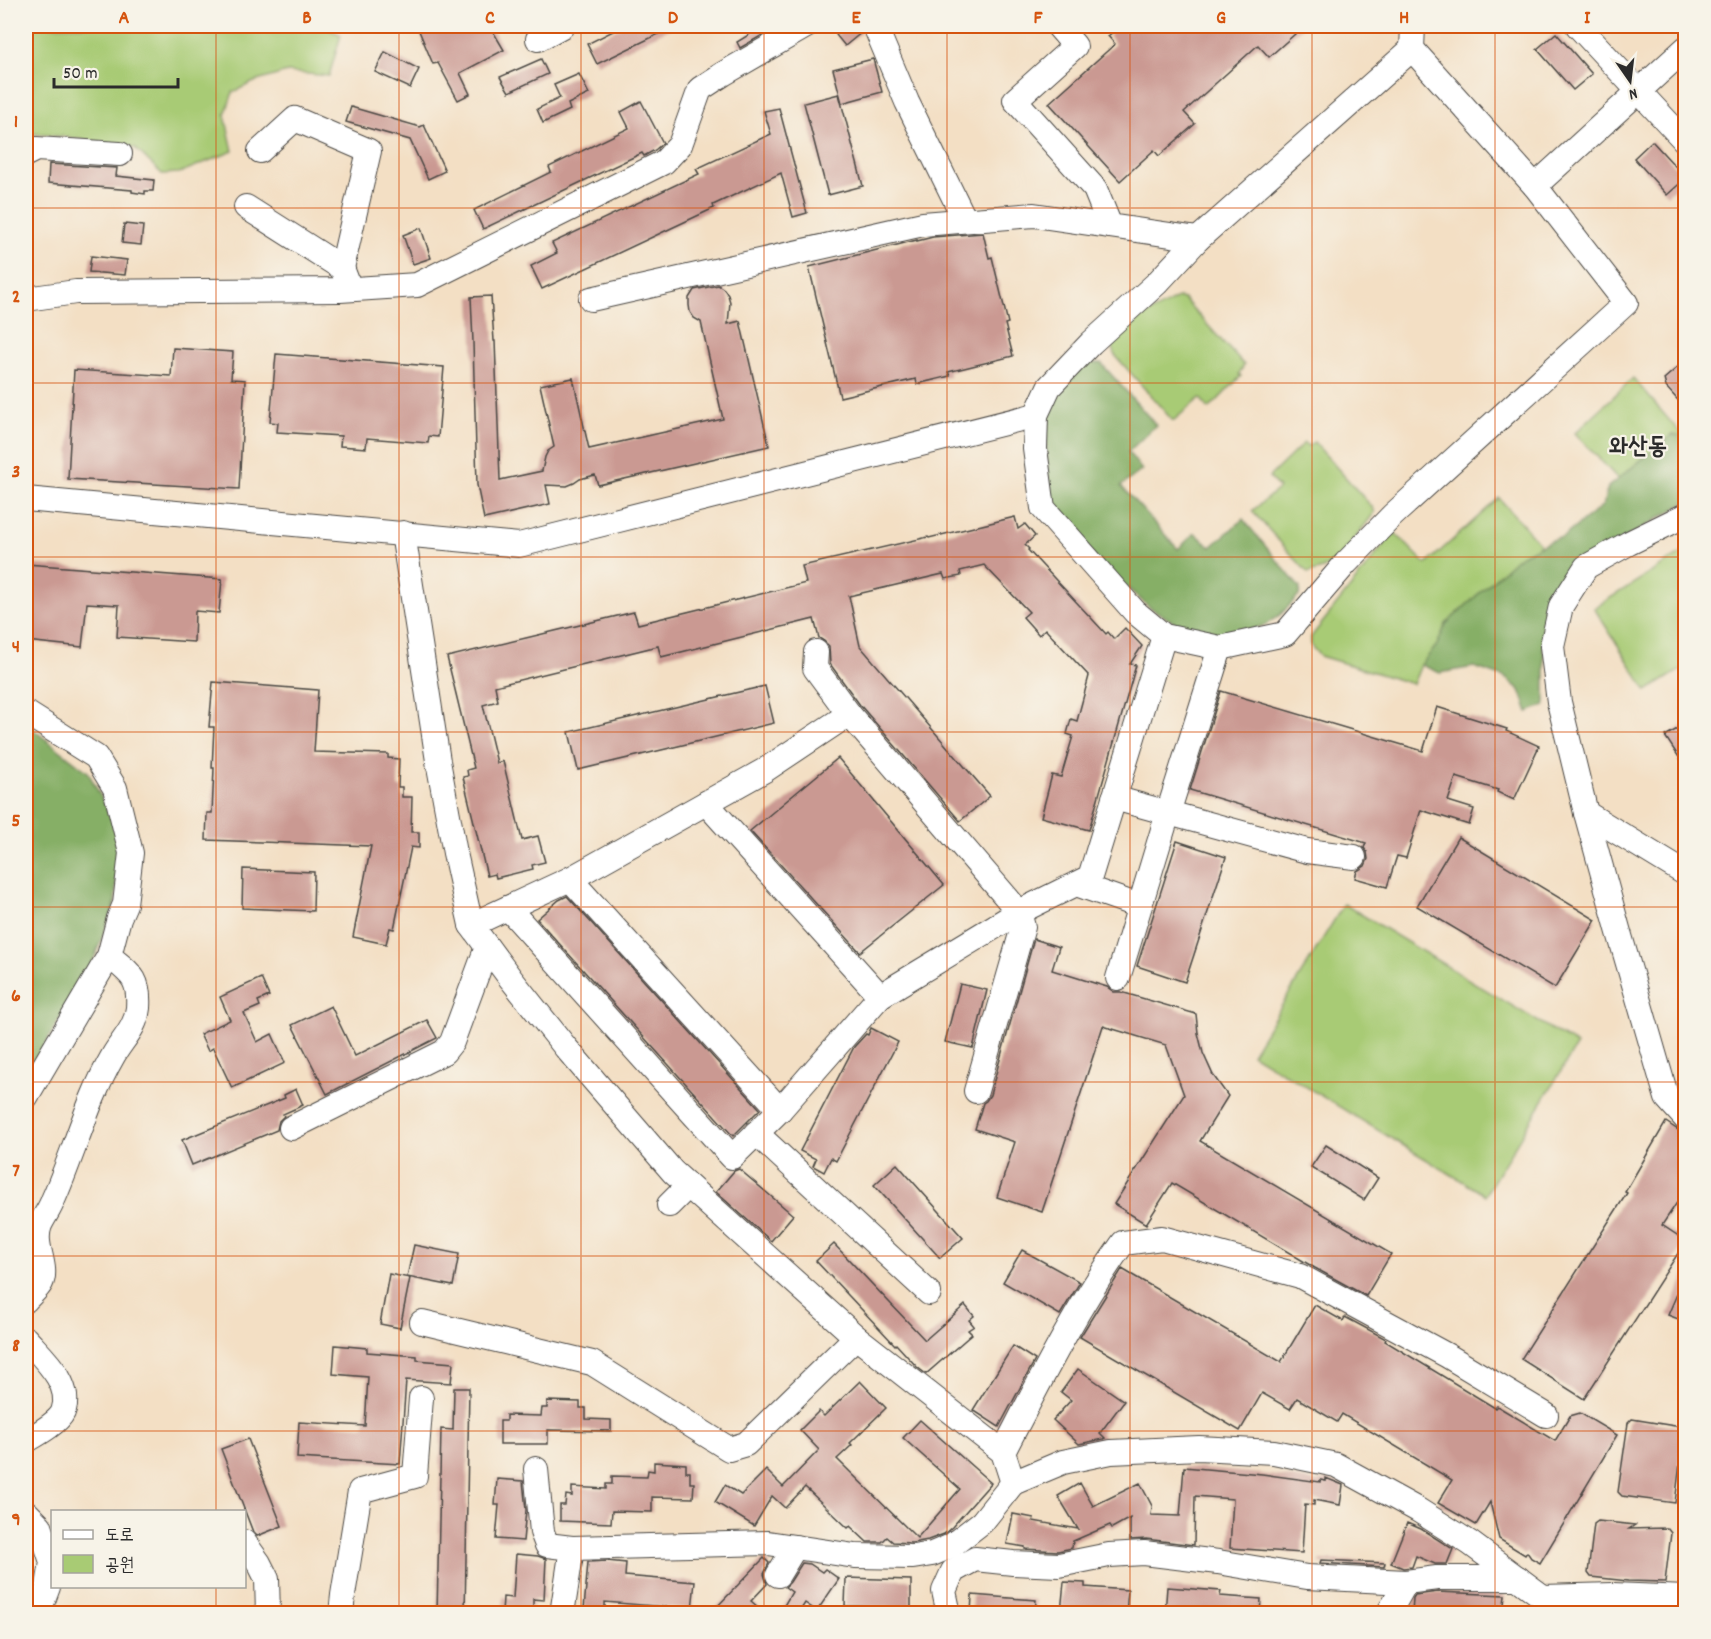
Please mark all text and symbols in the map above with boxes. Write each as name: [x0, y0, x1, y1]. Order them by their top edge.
text: A: [119, 5, 130, 33]
text: B: [302, 5, 312, 33]
text: C: [485, 5, 495, 33]
text: D: [668, 5, 679, 33]
text: E: [851, 5, 861, 33]
text: F: [1034, 5, 1044, 33]
text: G: [1216, 5, 1226, 33]
text: H: [1399, 5, 1409, 33]
text: I: [1584, 5, 1591, 33]
scale bar: [54, 51, 178, 89]
north arrow: [1600, 51, 1660, 111]
text: 50 m: [63, 62, 98, 87]
text: N: [1626, 81, 1640, 105]
text: 1: [14, 109, 18, 137]
text: 2: [12, 284, 20, 312]
district label: 와산동: [1609, 431, 1667, 465]
text: 3: [12, 459, 20, 487]
text: 4: [12, 634, 20, 662]
text: 5: [11, 808, 21, 836]
text: 6: [11, 983, 21, 1011]
text: 7: [12, 1158, 20, 1186]
text: 8: [12, 1333, 20, 1361]
text: 9: [11, 1507, 21, 1535]
legend: [51, 1510, 246, 1588]
text: 도로: [105, 1524, 134, 1549]
text: 공원: [105, 1554, 134, 1579]

